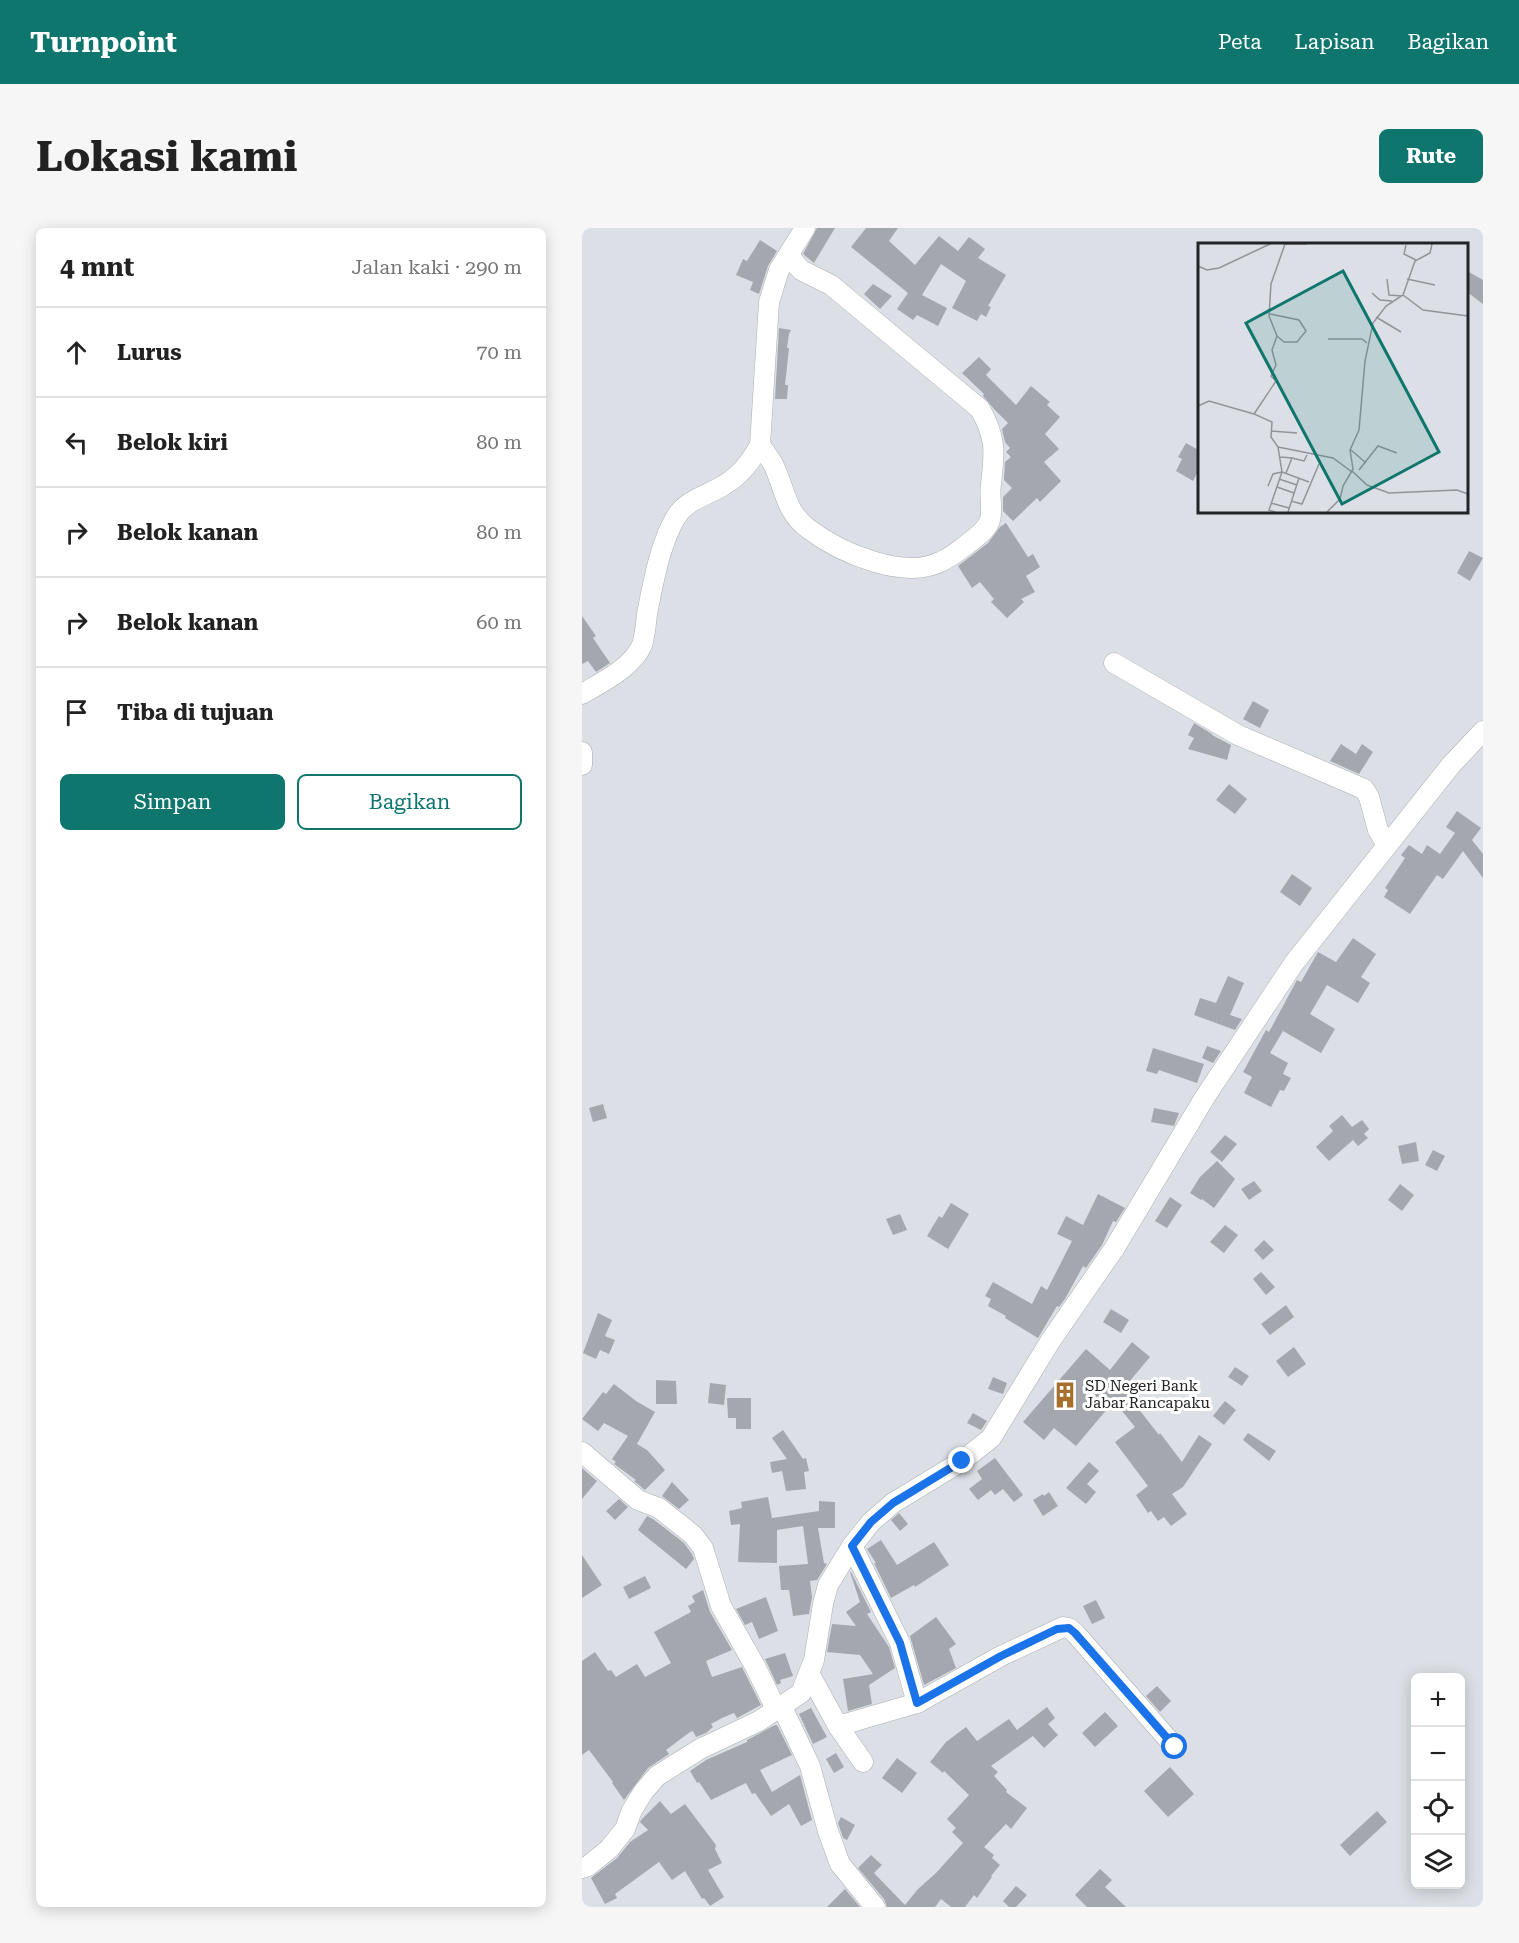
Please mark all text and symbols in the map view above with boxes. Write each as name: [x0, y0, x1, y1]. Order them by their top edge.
text: Turnpoint: [30, 26, 177, 59]
text: Peta: [1218, 30, 1262, 54]
text: Lapisan: [1295, 30, 1375, 54]
text: Bagikan: [1408, 30, 1489, 54]
button: Rute: [1379, 129, 1483, 183]
text: Lokasi kami: [36, 132, 297, 181]
inset map: [1198, 243, 1468, 513]
text: 4 mnt: [60, 252, 134, 282]
text: Jalan kaki · 290 m: [351, 255, 522, 279]
icon: ahead: [60, 336, 93, 369]
text: Lurus: [117, 340, 182, 365]
text: 70 m: [476, 340, 522, 364]
icon: left: [60, 426, 93, 459]
text: Belok kiri: [117, 430, 228, 455]
text: 80 m: [476, 430, 522, 454]
icon: right: [60, 516, 93, 549]
text: Belok kanan: [117, 520, 258, 545]
text: 80 m: [476, 520, 522, 544]
icon: right: [60, 606, 93, 639]
text: Belok kanan: [117, 610, 258, 635]
text: 60 m: [476, 610, 522, 634]
icon: arrive: [60, 696, 93, 729]
text: Tiba di tujuan: [117, 700, 273, 725]
button: Simpan: [60, 774, 285, 830]
button: Bagikan: [297, 774, 522, 830]
place label: SD Negeri Bank Jabar Rancapaku: [1085, 1377, 1211, 1412]
building icon: SD Negeri Bank Jabar Rancapaku: [1050, 1380, 1080, 1410]
route end: [948, 1447, 974, 1473]
map controls: [1411, 1673, 1465, 1889]
button: +: [1411, 1673, 1465, 1727]
button: −: [1411, 1727, 1465, 1781]
route start: [1161, 1733, 1187, 1759]
button: locate: [1411, 1781, 1465, 1835]
button: layers: [1411, 1835, 1465, 1889]

